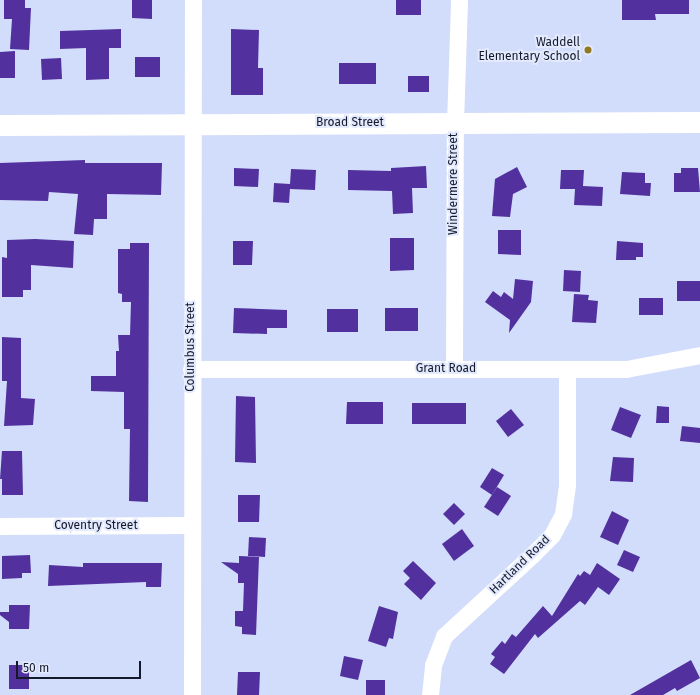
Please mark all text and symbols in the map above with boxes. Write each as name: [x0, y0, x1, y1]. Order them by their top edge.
place label: Waddell Elementary School: [478, 36, 580, 64]
marker: Waddell Elementary School: [583, 45, 593, 55]
street label: Broad Street: [316, 116, 384, 130]
street label: Windermere Street: [447, 133, 461, 235]
street label: Columbus Street: [184, 302, 198, 392]
street label: Grant Road: [416, 362, 476, 376]
street label: Coventry Street: [54, 519, 138, 533]
street label: Hartland Road: [487, 533, 553, 597]
scale bar: [18, 653, 143, 679]
text: 50 m: [23, 661, 49, 675]

